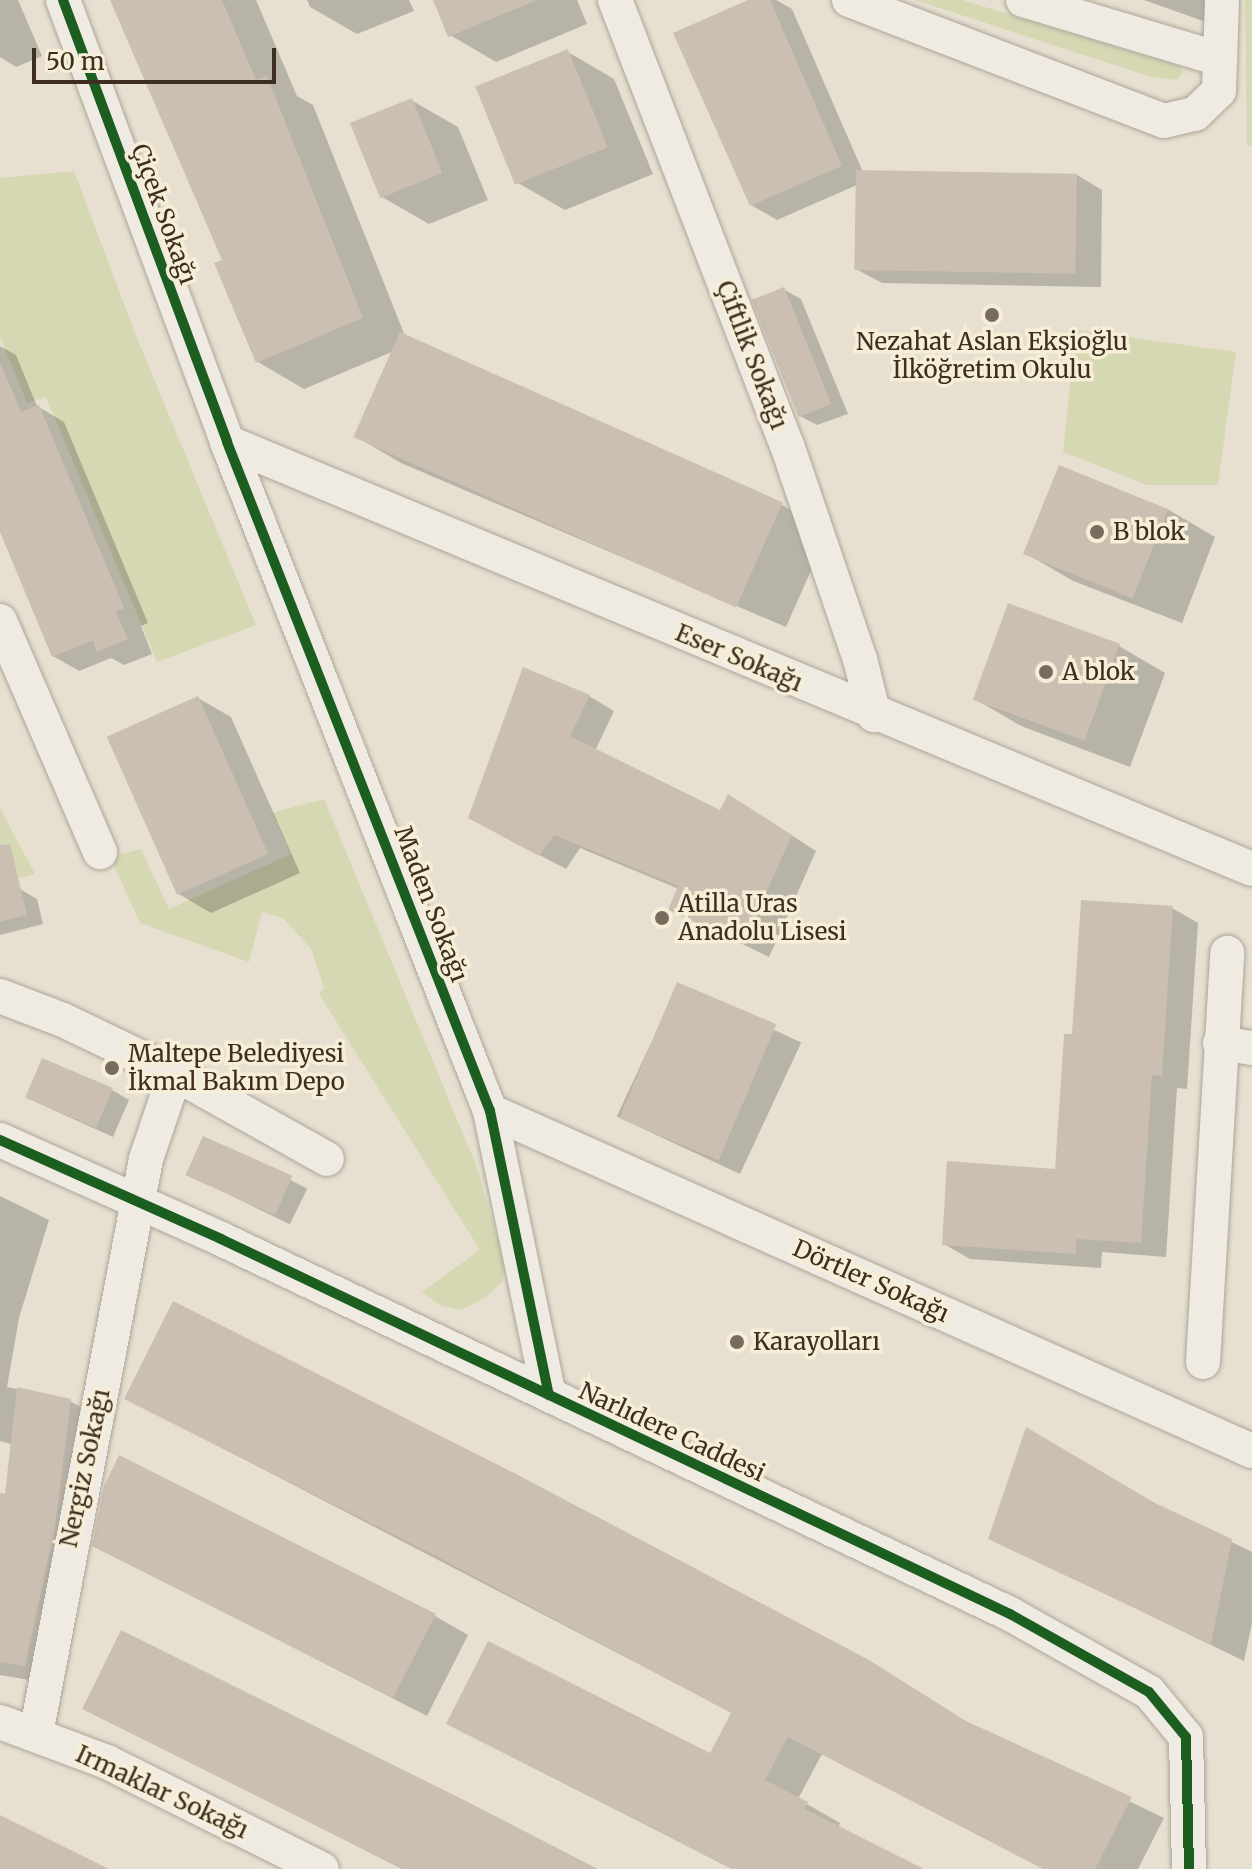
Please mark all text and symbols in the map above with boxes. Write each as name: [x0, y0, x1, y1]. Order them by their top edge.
scale bar: [36, 32, 280, 82]
text: 50 m: [46, 46, 105, 77]
street label: Çiçek Sokağı: [125, 140, 203, 288]
street label: Çiftlik Sokağı: [710, 277, 794, 433]
marker: Nezahat Aslan Ekşioğlu İlköğretim Okulu: [983, 306, 1001, 324]
place label: Nezahat Aslan Ekşioğlu İlköğretim Okulu: [856, 328, 1128, 384]
place label: B blok: [1113, 518, 1185, 546]
marker: B blok: [1088, 523, 1106, 541]
street label: Eser Sokağı: [671, 618, 807, 698]
place label: A blok: [1062, 658, 1135, 686]
marker: A blok: [1037, 663, 1055, 681]
street label: Maden Sokağı: [388, 822, 474, 986]
place label: Atilla Uras Anadolu Lisesi: [678, 890, 847, 946]
marker: Atilla Uras Anadolu Lisesi: [653, 909, 671, 927]
place label: Maltepe Belediyesi İkmal Bakım Depo: [128, 1040, 345, 1096]
marker: Maltepe Belediyesi İkmal Bakım Depo: [103, 1059, 121, 1077]
street label: Dörtler Sokağı: [788, 1234, 954, 1328]
place label: Karayolları: [753, 1328, 880, 1356]
marker: Karayolları: [728, 1333, 746, 1351]
street label: Narlıdere Caddesi: [574, 1376, 770, 1488]
street label: Nergiz Sokağı: [54, 1386, 116, 1550]
street label: Irmaklar Sokağı: [71, 1739, 253, 1845]

